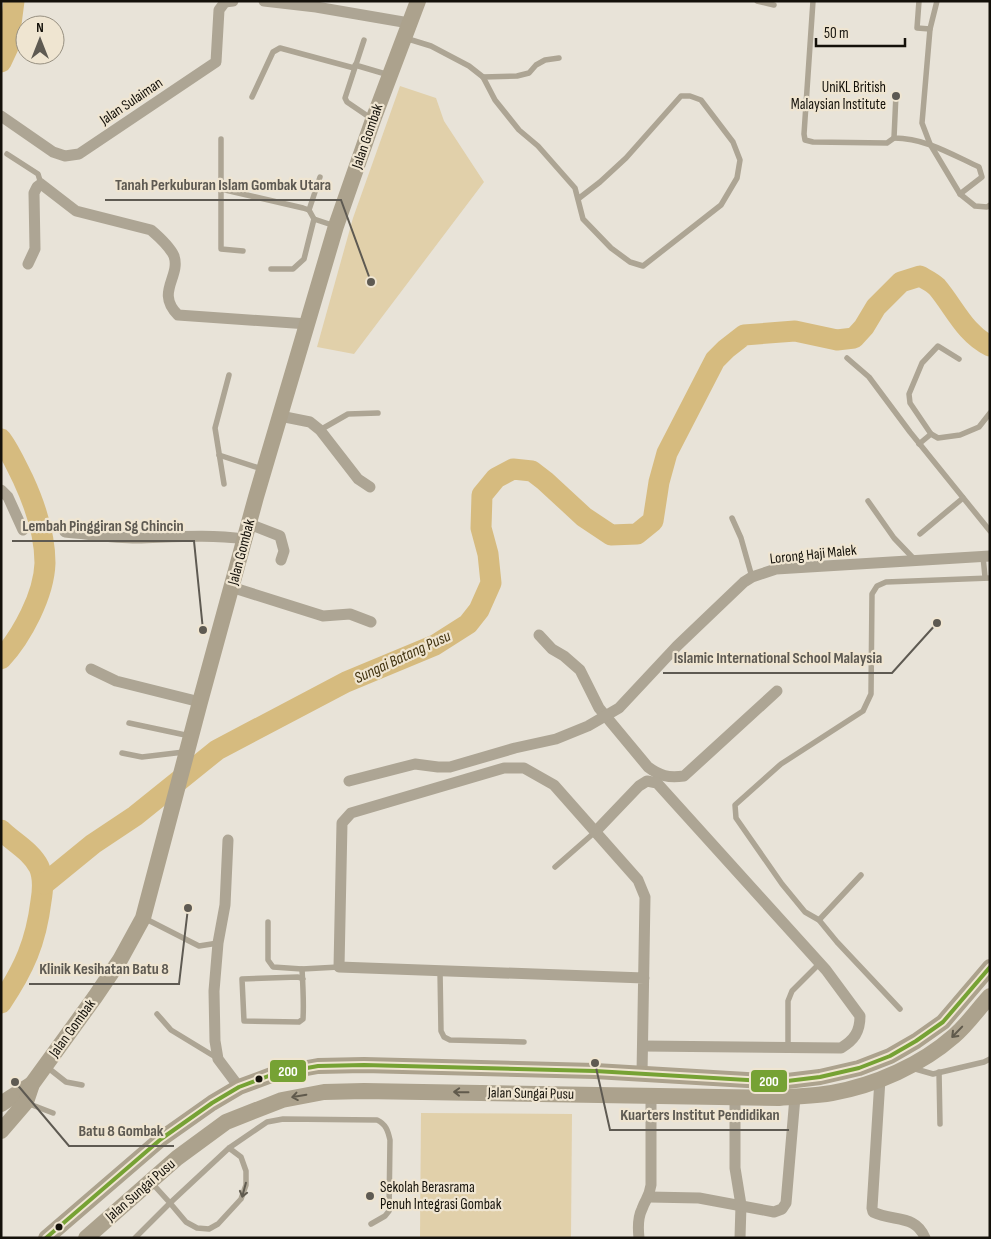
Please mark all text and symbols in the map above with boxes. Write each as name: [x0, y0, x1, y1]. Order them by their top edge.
north arrow: [15, 15, 65, 65]
scale bar: [816, 15, 905, 47]
text: N: [36, 19, 44, 36]
text: 50 m: [824, 24, 849, 43]
street label: Jalan Sulaiman: [95, 73, 166, 130]
place label: UniKL British Malaysian Institute: [791, 78, 886, 114]
marker: UniKL British Malaysian Institute: [890, 90, 902, 102]
street label: Jalan Gombak: [347, 101, 387, 172]
callout: Tanah Perkuburan Islam Gombak Utara: [105, 169, 341, 200]
text: Tanah Perkuburan Islam Gombak Utara: [115, 176, 331, 195]
callout: Lembah Pinggiran Sg Chincin: [12, 510, 194, 541]
text: Lembah Pinggiran Sg Chincin: [22, 517, 184, 536]
street label: Jalan Gombak: [223, 517, 259, 588]
street label: Lorong Haji Malek: [769, 540, 858, 569]
water label: Sungai Batang Pusu: [351, 627, 454, 688]
callout: Islamic International School Malaysia: [663, 642, 892, 673]
text: Islamic International School Malaysia: [674, 649, 882, 668]
callout: Klinik Kesihatan Batu 8: [29, 953, 179, 984]
text: Klinik Kesihatan Batu 8: [39, 960, 169, 979]
street label: Jalan Gombak: [44, 995, 100, 1062]
one-way arrow: [951, 1026, 963, 1038]
line badge: 200: [269, 1059, 307, 1083]
text: 200: [278, 1063, 298, 1080]
line badge: 200: [750, 1069, 788, 1093]
text: 200: [759, 1073, 779, 1090]
unlabelled marker: [254, 1074, 264, 1084]
street label: Jalan Sungai Pusu: [487, 1083, 574, 1104]
one-way arrow: [453, 1087, 470, 1097]
one-way arrow: [291, 1092, 307, 1102]
callout: Kuarters Institut Pendidikan: [610, 1099, 789, 1130]
text: Kuarters Institut Pendidikan: [620, 1106, 780, 1125]
callout: Batu 8 Gombak: [69, 1115, 174, 1146]
text: Batu 8 Gombak: [78, 1122, 164, 1141]
street label: Jalan Sungai Pusu: [101, 1155, 179, 1227]
place label: Sekolah Berasrama Penuh Integrasi Gombak: [380, 1178, 502, 1214]
one-way arrow: [238, 1181, 248, 1197]
marker: Sekolah Berasrama Penuh Integrasi Gombak: [364, 1190, 376, 1202]
unlabelled marker: [54, 1222, 64, 1232]

